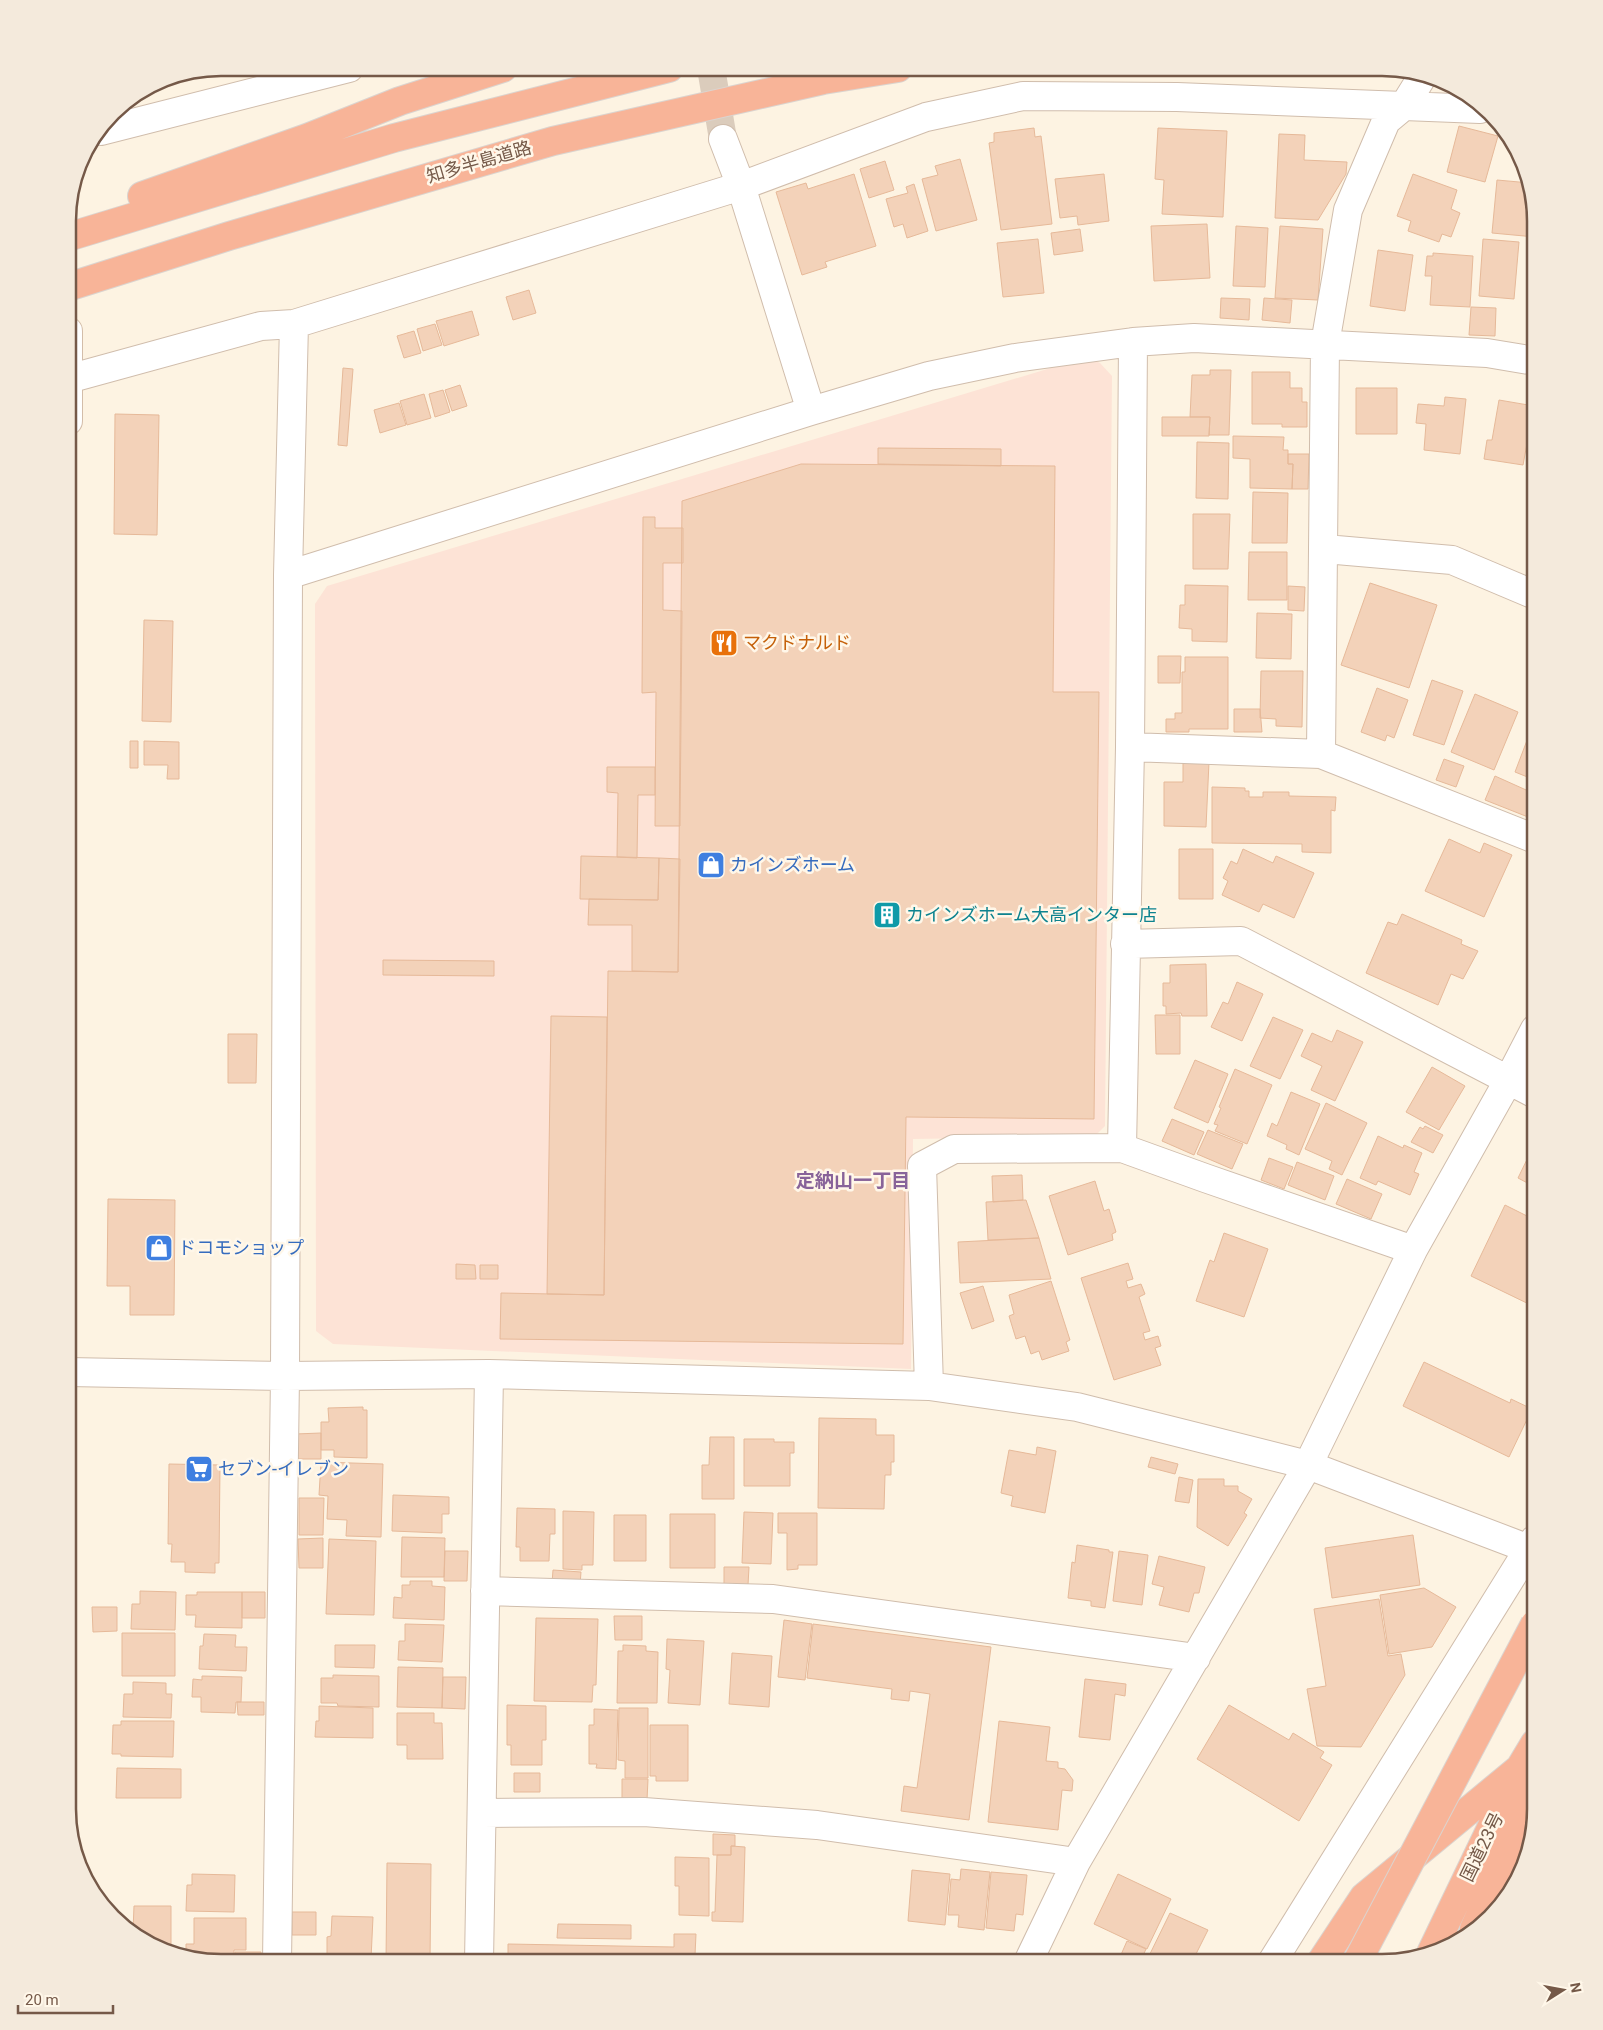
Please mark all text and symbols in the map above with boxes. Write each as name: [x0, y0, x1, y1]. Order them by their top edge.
street label: 知多半島道路: [424, 137, 534, 186]
restaurant icon: マクドナルド: [709, 628, 739, 658]
place label: マクドナルド: [743, 632, 851, 653]
shop icon: カインズホーム: [696, 850, 726, 880]
place label: カインズホーム: [730, 854, 855, 875]
building icon: カインズホーム大高インター店: [872, 900, 902, 930]
place label: カインズホーム大高インター店: [906, 904, 1157, 925]
district label: 定納山一丁目: [796, 1169, 910, 1192]
shop icon: ドコモショップ: [144, 1233, 174, 1263]
place label: ドコモショップ: [178, 1237, 304, 1258]
supermarket icon: セブン-イレブン: [184, 1454, 214, 1484]
place label: セブン-イレブン: [218, 1458, 349, 1479]
street label: 国道23号: [1456, 1809, 1507, 1885]
north arrow: [1538, 1965, 1588, 2015]
text: N: [1567, 1981, 1585, 1994]
scale bar: [18, 1982, 112, 2014]
text: 20 m: [25, 1991, 59, 2009]

